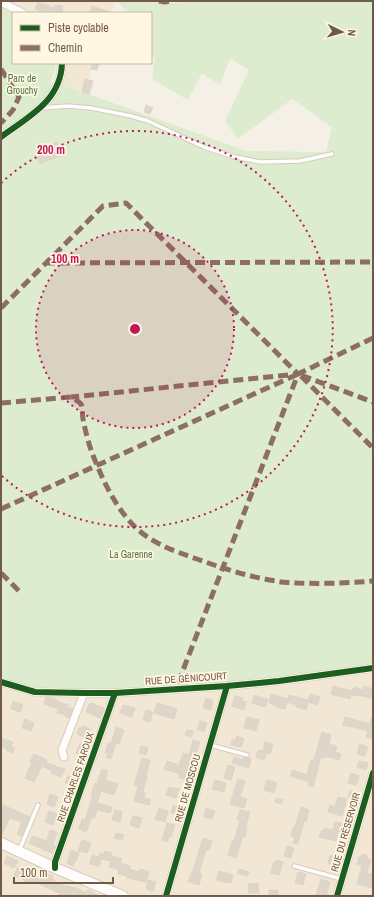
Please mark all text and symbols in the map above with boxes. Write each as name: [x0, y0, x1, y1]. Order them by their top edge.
legend: [12, 12, 152, 64]
north arrow: [322, 12, 362, 52]
text: Piste cyclable: [48, 20, 109, 36]
text: N: [345, 29, 359, 37]
text: Chemin: [48, 40, 82, 56]
park label: Parc de Grouchy: [7, 72, 38, 97]
text: 200 m: [37, 142, 65, 158]
text: 100 m: [51, 251, 79, 267]
centre of rings: [128, 322, 142, 336]
park label: La Garenne: [109, 548, 153, 561]
street label: RUE DE GÉNICOURT: [145, 669, 228, 688]
street label: RUE CHARLES FAROUX: [54, 730, 97, 824]
street label: RUE DE MOSCOU: [172, 753, 203, 824]
street label: RUE DU RÉSERVOIR: [328, 791, 363, 873]
scale bar: [14, 859, 113, 885]
text: 100 m: [20, 865, 47, 881]

